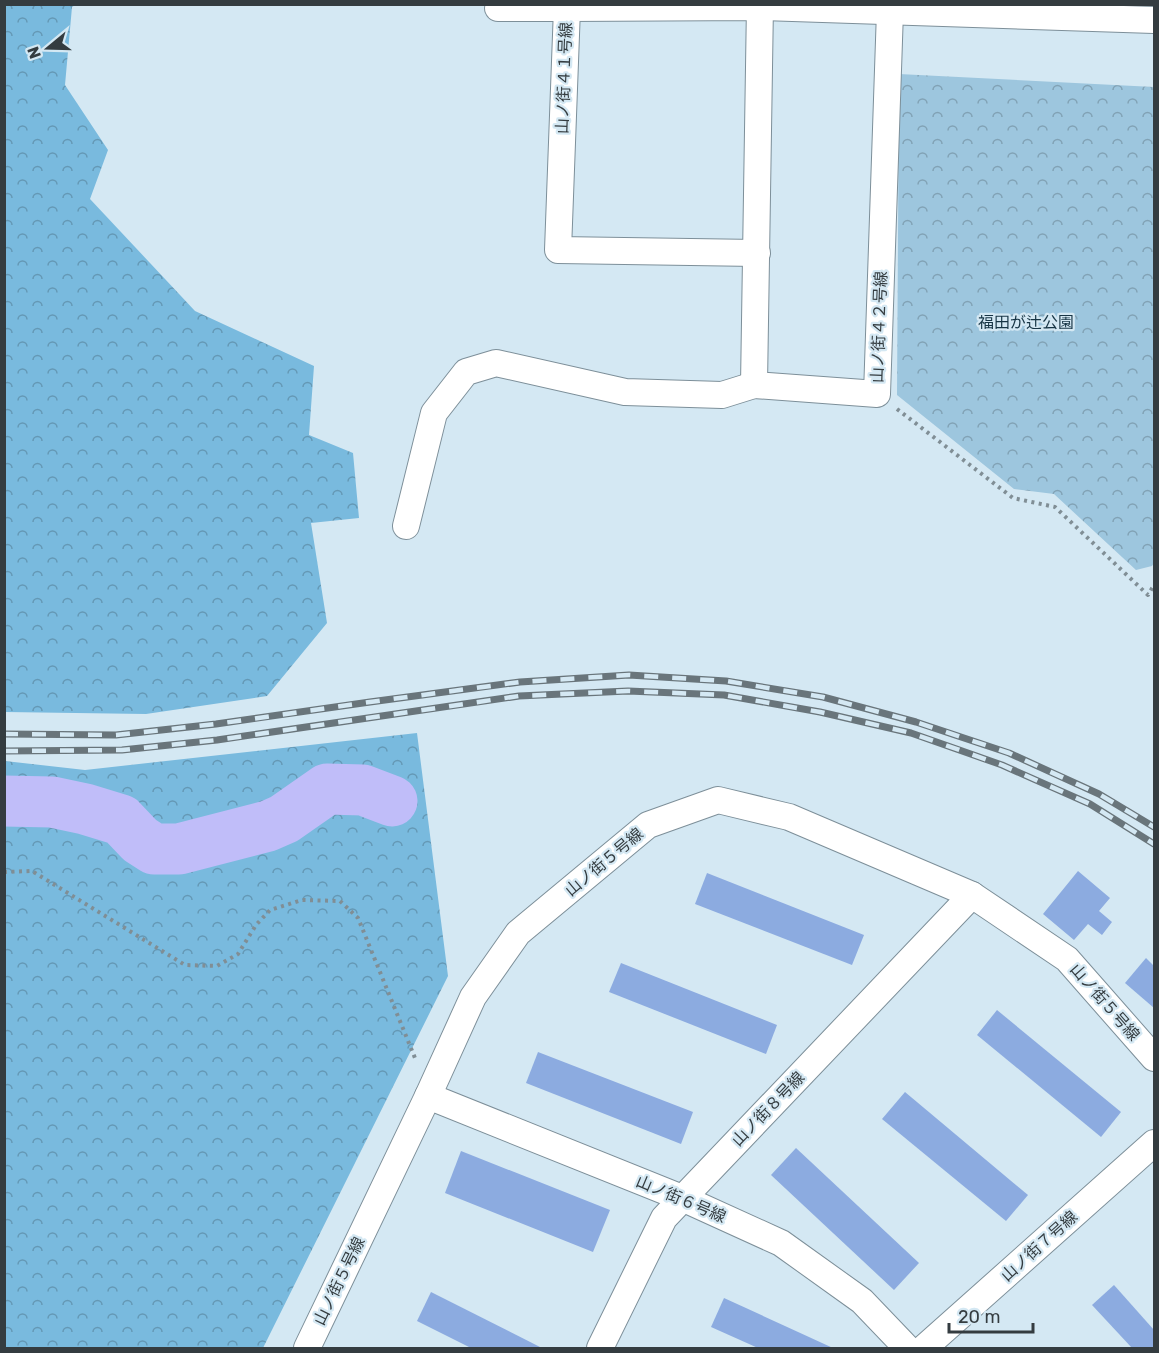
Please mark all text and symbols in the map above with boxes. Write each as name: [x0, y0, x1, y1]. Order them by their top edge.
north arrow: [18, 18, 78, 78]
street label: 山ノ街４１号線: [553, 22, 575, 134]
text: N: [23, 44, 45, 61]
street label: 山ノ街４２号線: [868, 271, 890, 383]
park label: 福田が辻公園: [978, 313, 1074, 332]
street label: 山ノ街５号線: [561, 824, 647, 900]
street label: 山ノ街５号線: [1066, 960, 1144, 1044]
street label: 山ノ街８号線: [728, 1068, 808, 1150]
street label: 山ノ街６号線: [633, 1171, 729, 1227]
street label: 山ノ街７号線: [997, 1207, 1081, 1285]
street label: 山ノ街５号線: [309, 1234, 369, 1328]
scale bar: [949, 1296, 1033, 1334]
text: 20 m: [958, 1306, 1000, 1328]

